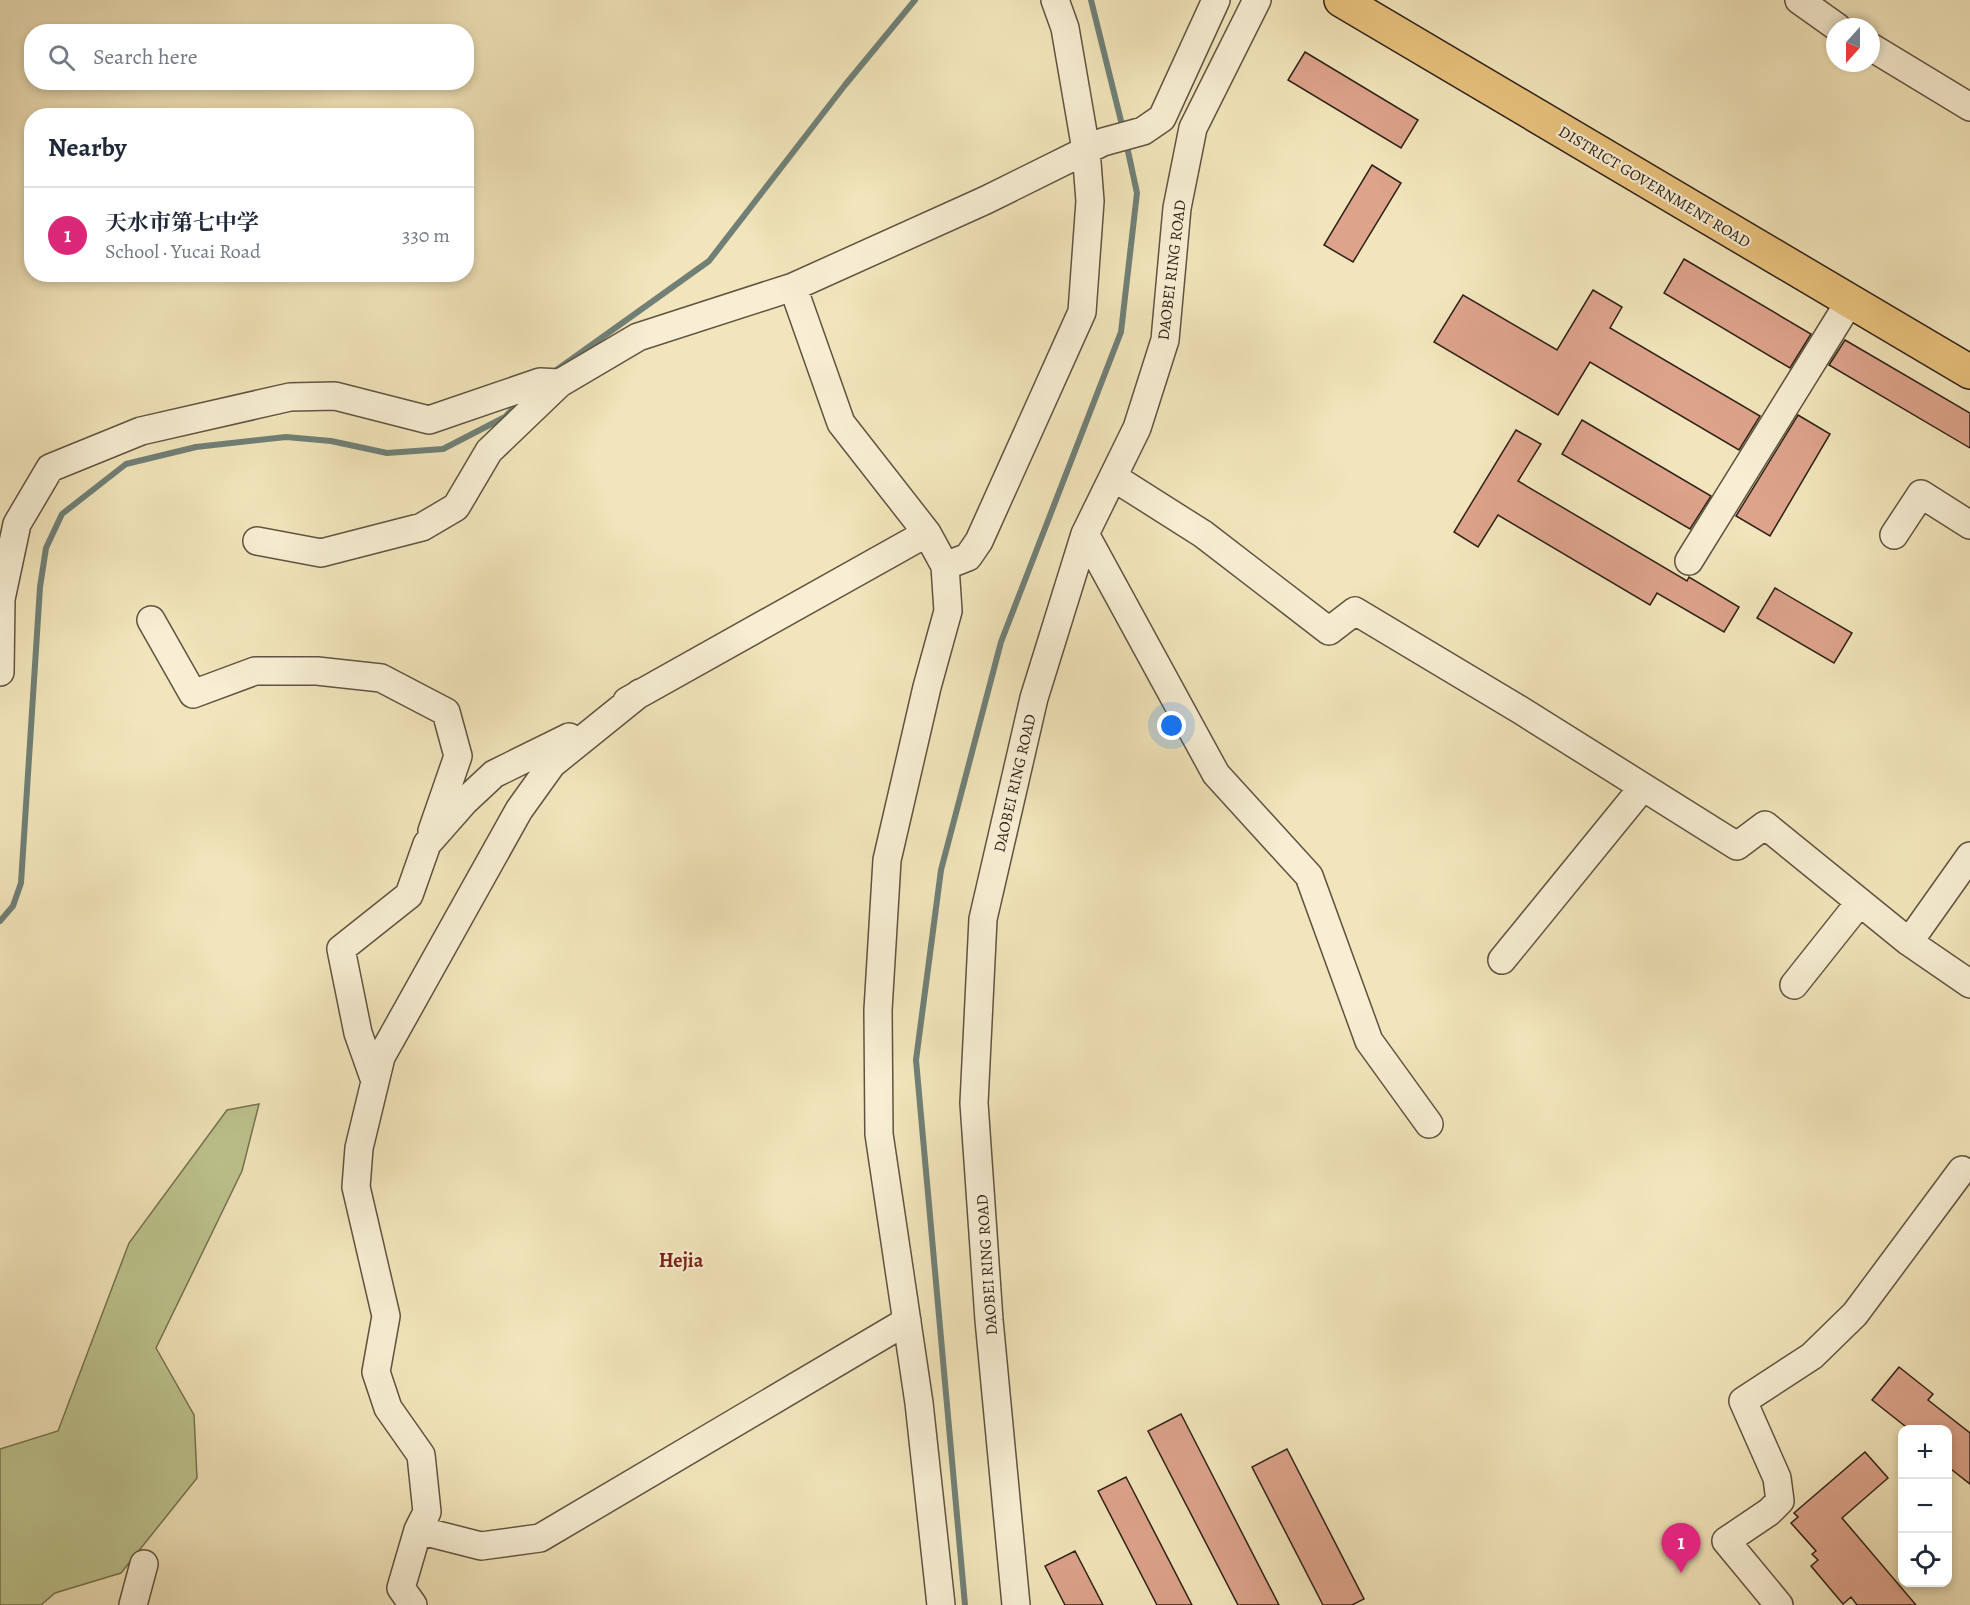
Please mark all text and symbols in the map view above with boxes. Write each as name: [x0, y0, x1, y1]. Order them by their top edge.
north arrow: [1826, 18, 1880, 72]
search box: [24, 24, 474, 90]
icon: search: [45, 41, 78, 74]
text: Search here: [93, 42, 198, 72]
street label: DISTRICT GOVERNMENT ROAD: [1554, 121, 1755, 253]
text: Nearby: [48, 130, 127, 165]
street label: DAOBEI RING ROAD: [1152, 199, 1192, 342]
text: 天水市第七中学: [105, 208, 259, 238]
text: 1: [64, 222, 71, 249]
text: 330 m: [402, 222, 450, 249]
text: School · Yucai Road: [105, 238, 261, 265]
your location: [1157, 711, 1186, 740]
street label: DAOBEI RING ROAD: [988, 712, 1042, 855]
street label: DAOBEI RING ROAD: [971, 1194, 1003, 1336]
district label: Hejia: [659, 1247, 704, 1274]
map controls: [1898, 1425, 1952, 1587]
button: +: [1898, 1425, 1952, 1479]
button: −: [1898, 1479, 1952, 1533]
pin: 1: [1662, 1524, 1700, 1573]
button: locate: [1898, 1533, 1952, 1587]

